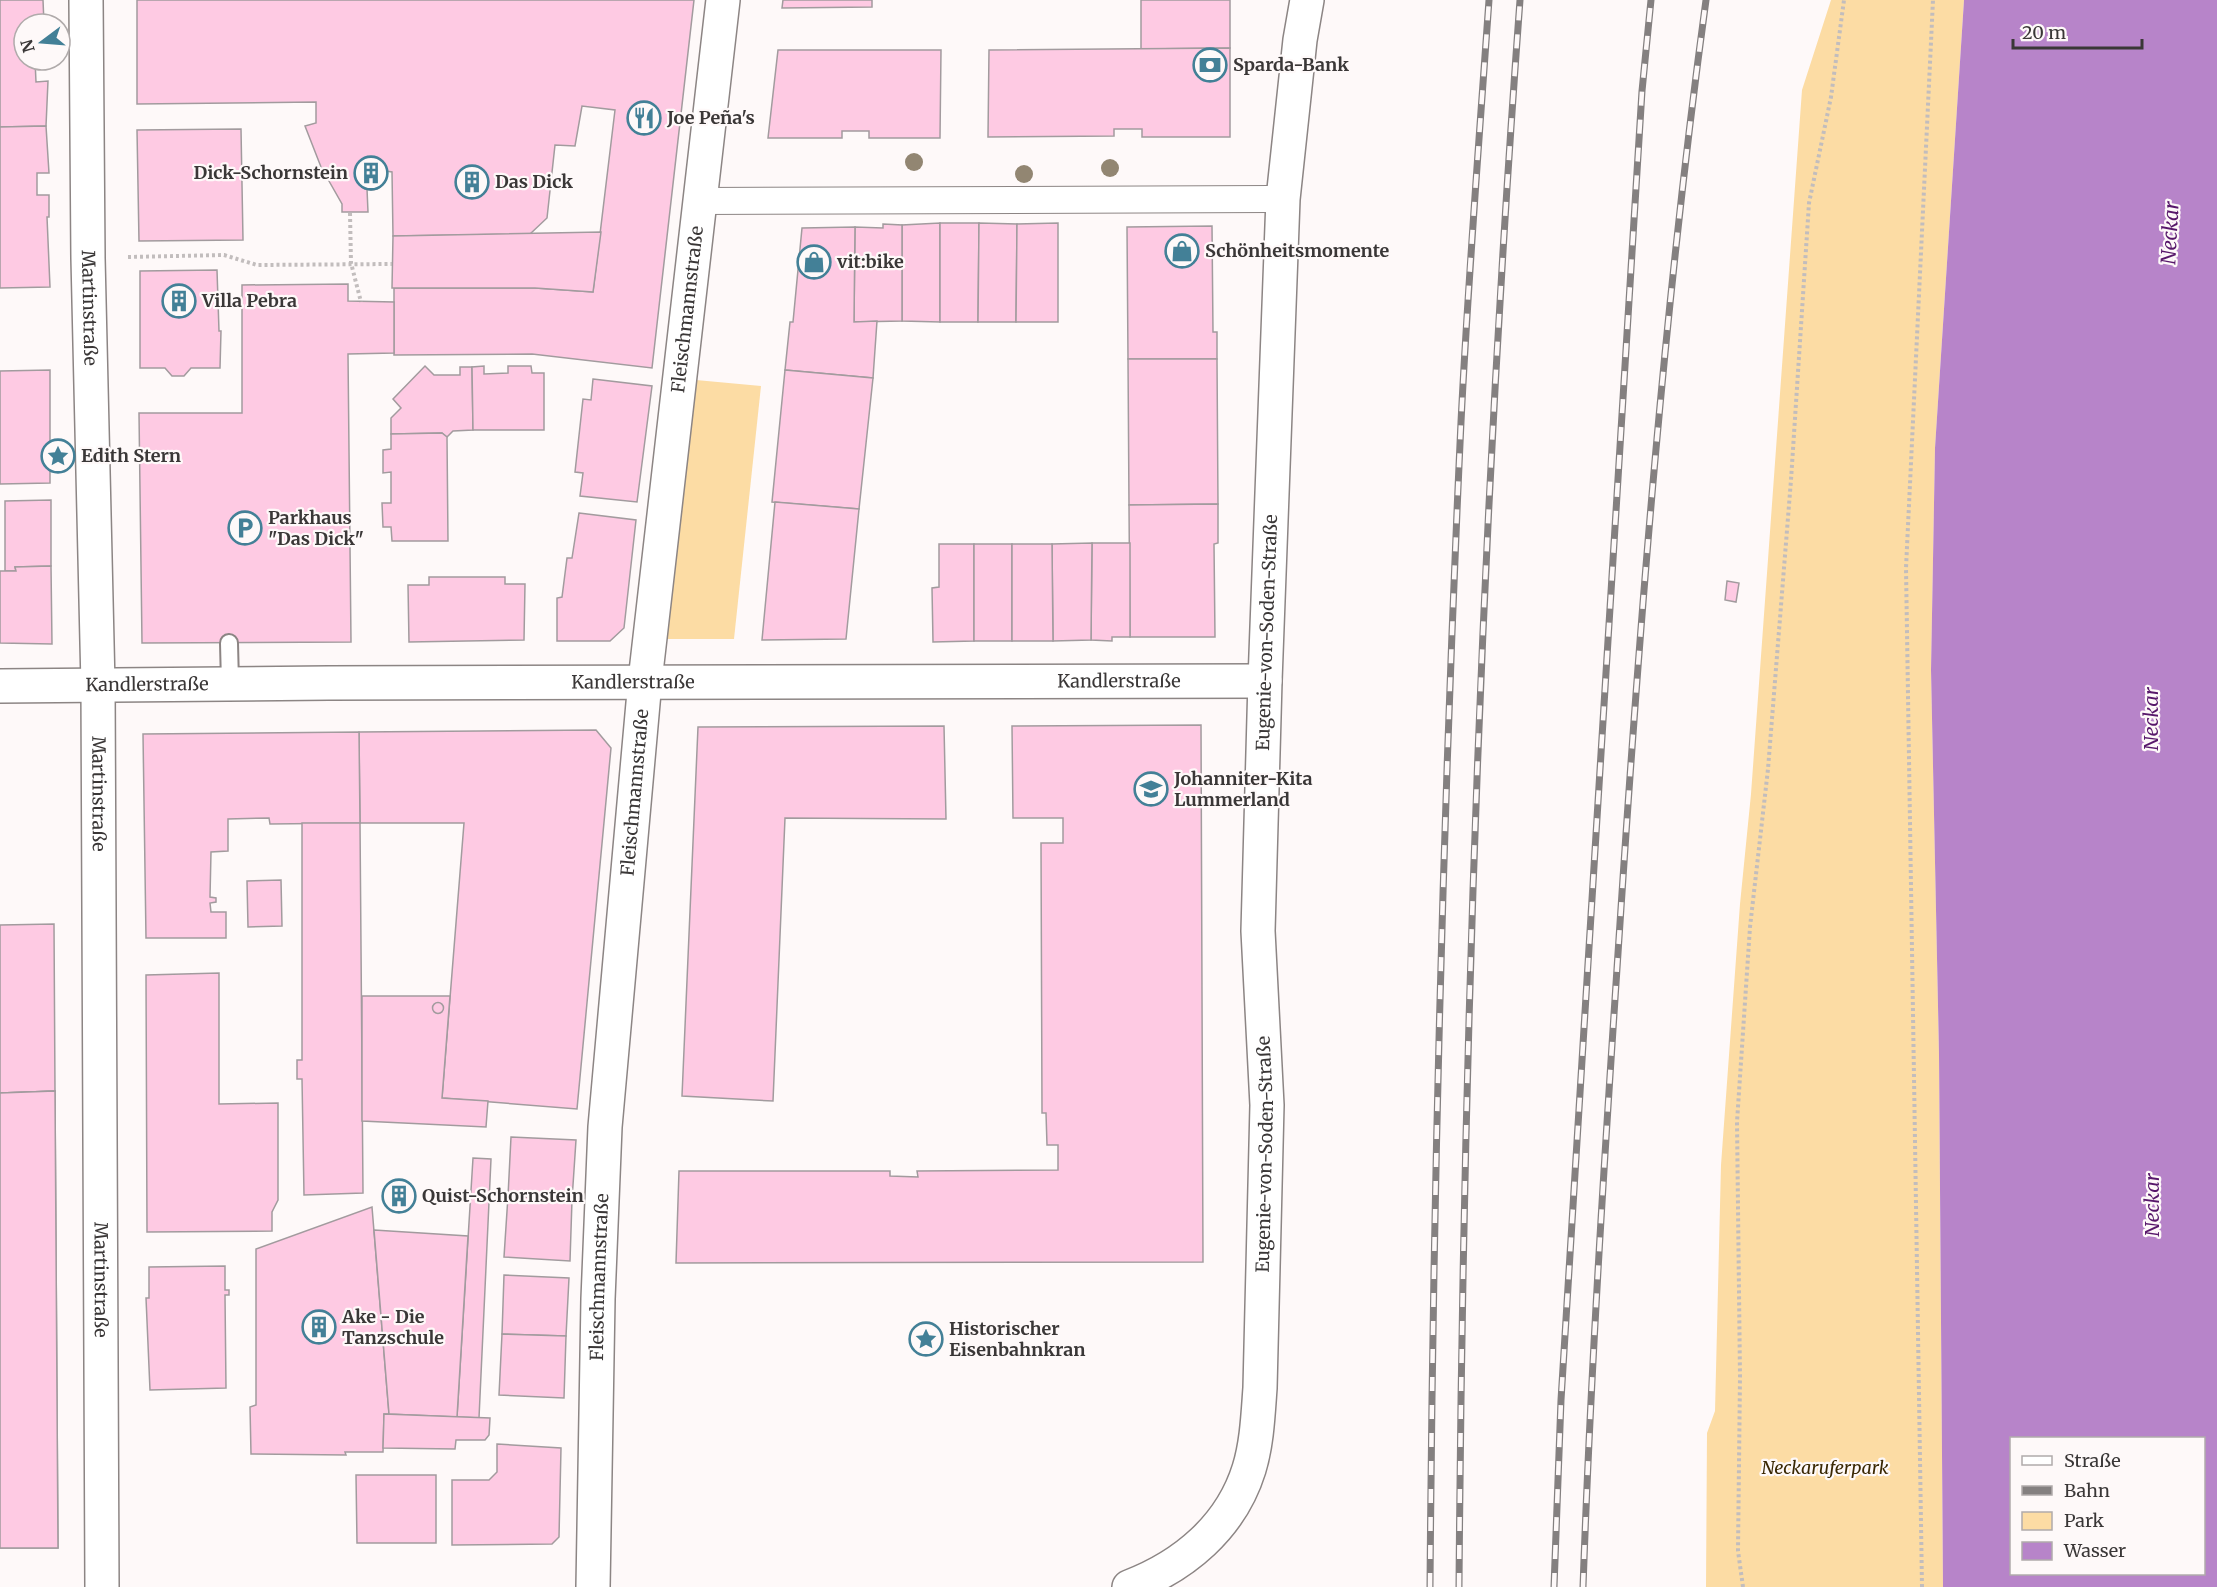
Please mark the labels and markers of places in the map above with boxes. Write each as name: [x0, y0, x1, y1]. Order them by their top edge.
bank icon: Sparda-Bank: [1192, 47, 1228, 83]
place label: Sparda-Bank: [1233, 53, 1349, 76]
restaurant icon: Joe Peña's: [626, 100, 662, 136]
place label: Joe Peña's: [666, 106, 755, 129]
building icon: Dick-Schornstein: [353, 155, 389, 191]
place label: Dick-Schornstein: [193, 161, 348, 184]
building icon: Das Dick: [454, 164, 490, 200]
place label: Das Dick: [495, 170, 573, 193]
shop icon: Schönheitsmomente: [1164, 233, 1200, 269]
place label: Schönheitsmomente: [1205, 239, 1390, 262]
shop icon: vit:bike: [796, 244, 832, 280]
place label: vit:bike: [836, 250, 904, 273]
building icon: Villa Pebra: [161, 283, 197, 319]
place label: Villa Pebra: [201, 289, 297, 312]
place icon: Edith Stern: [40, 438, 76, 474]
place label: Edith Stern: [81, 444, 181, 467]
place label: Parkhaus "Das Dick": [268, 506, 364, 550]
parking icon: Parkhaus "Das Dick": [227, 510, 263, 546]
place label: Johanniter-Kita Lummerland: [1173, 767, 1313, 811]
school or university icon: Johanniter-Kita Lummerland: [1133, 771, 1169, 807]
building icon: Quist-Schornstein: [381, 1178, 417, 1214]
place label: Quist-Schornstein: [422, 1184, 584, 1207]
place label: Ake - Die Tanzschule: [341, 1305, 444, 1349]
building icon: Ake - Die Tanzschule: [301, 1309, 337, 1345]
place label: Historischer Eisenbahnkran: [949, 1317, 1086, 1361]
place icon: Historischer Eisenbahnkran: [908, 1321, 944, 1357]

